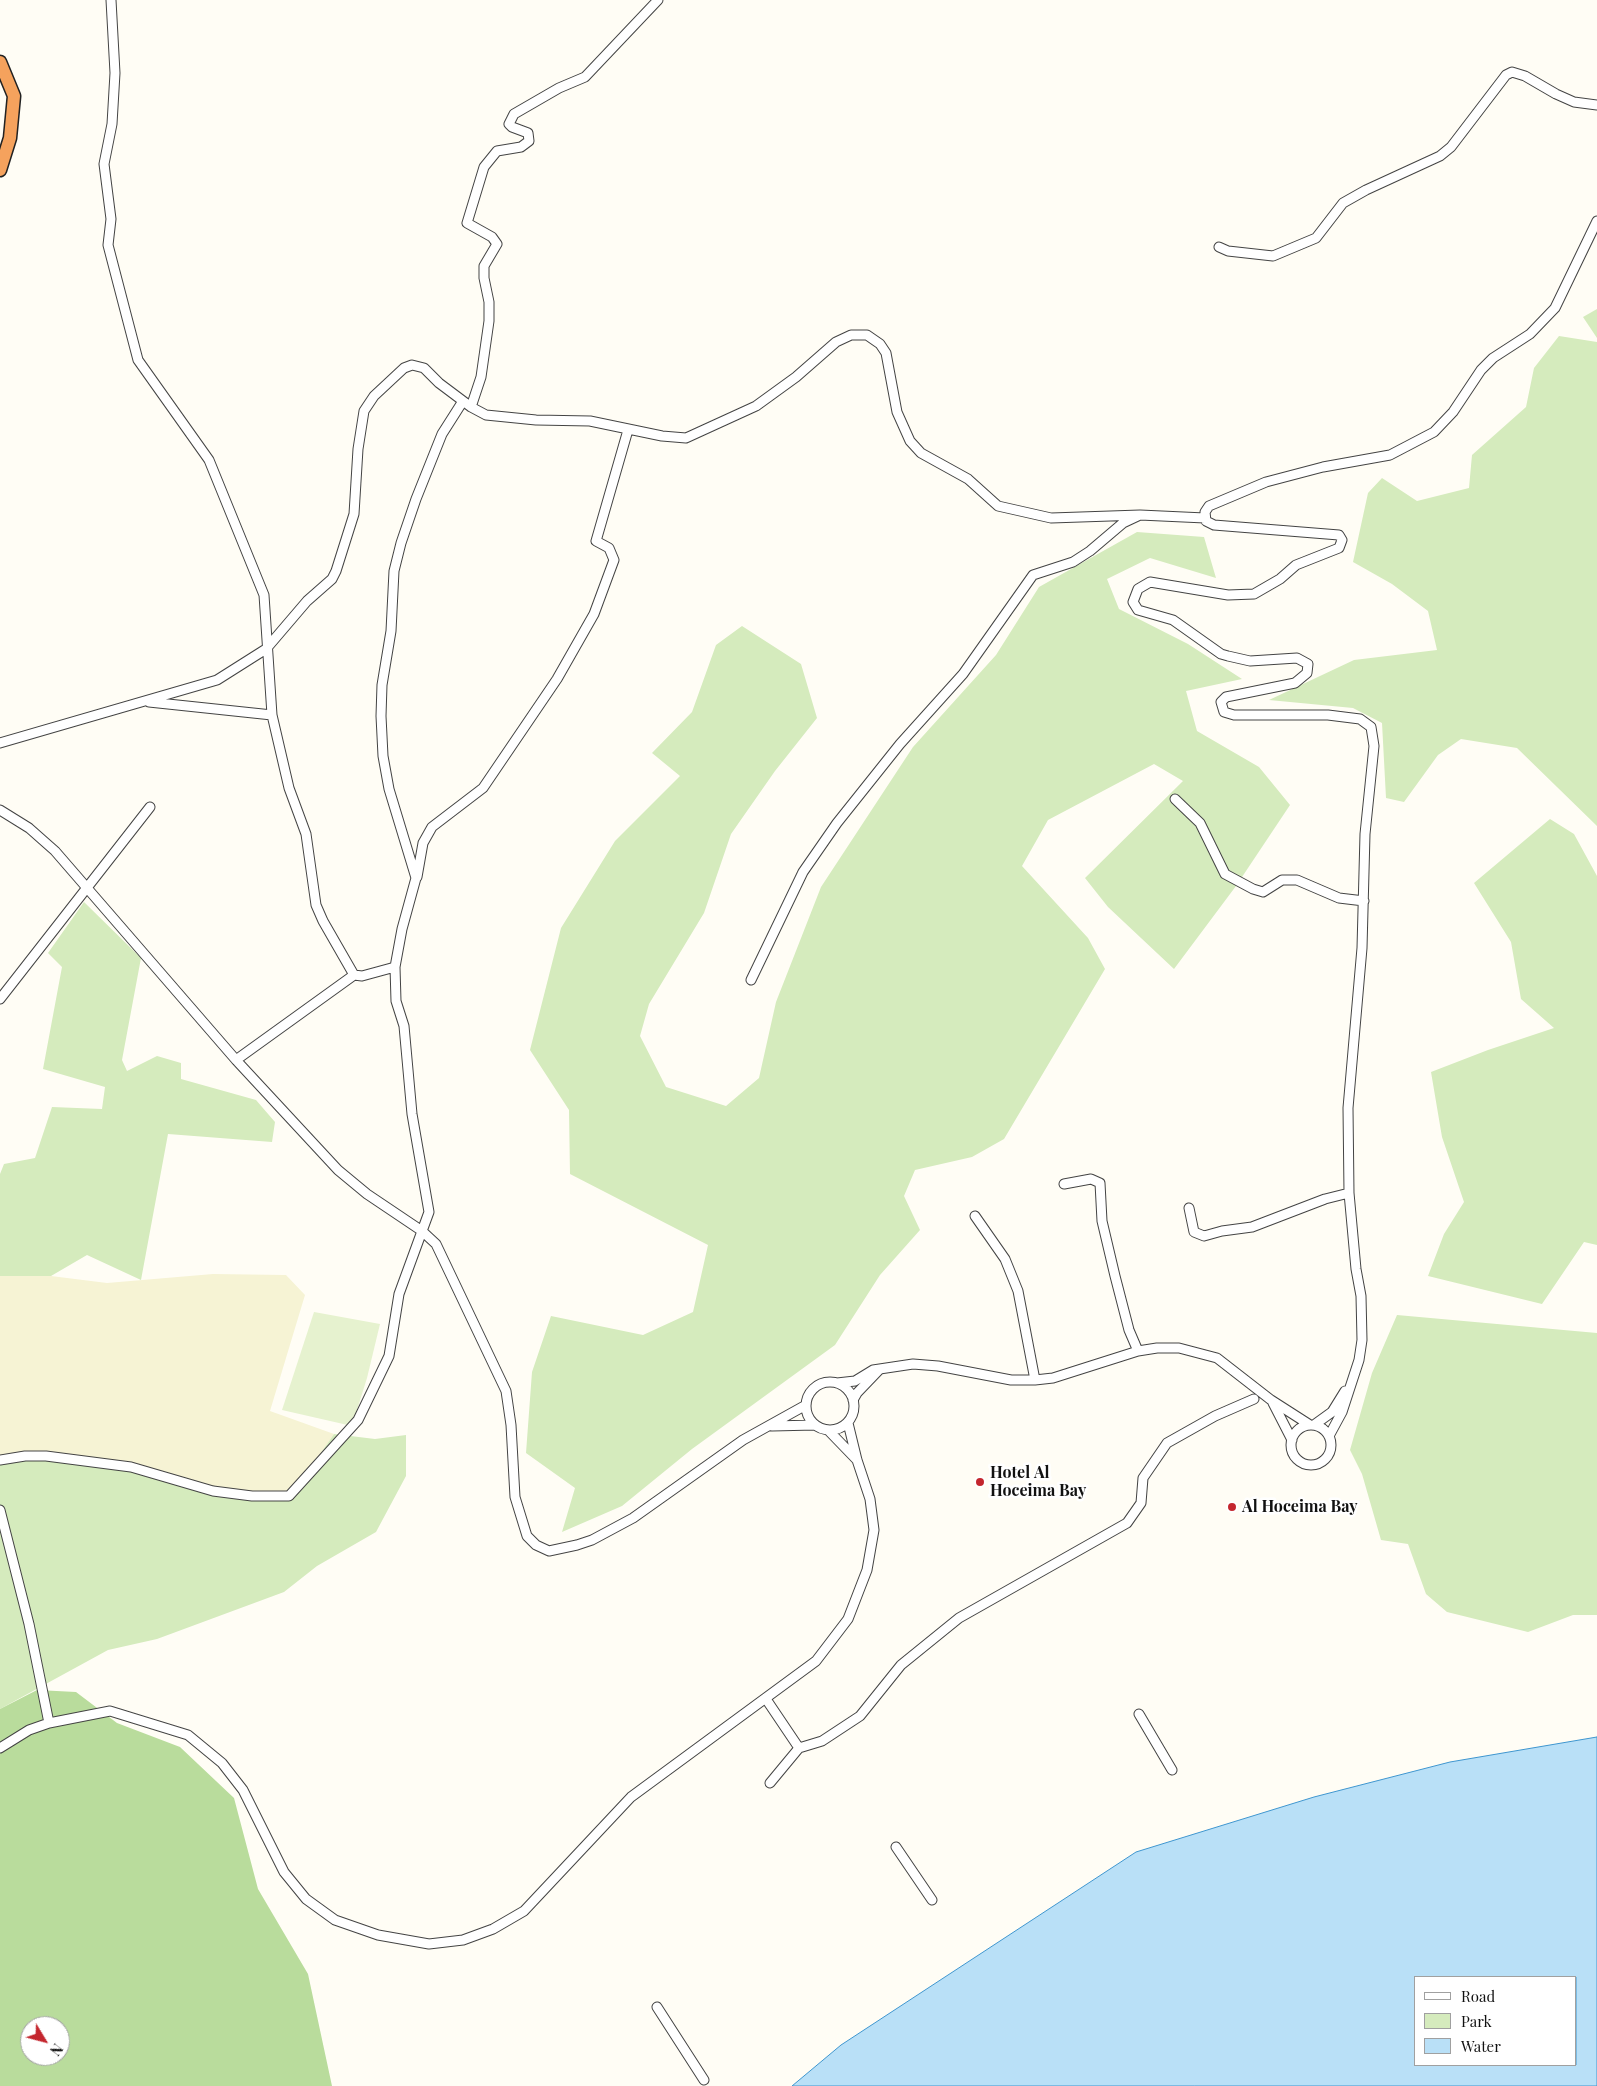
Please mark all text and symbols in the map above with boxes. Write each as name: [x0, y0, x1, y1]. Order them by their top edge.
place label: Hotel Al Hoceima Bay: [990, 1463, 1086, 1501]
marker: Hotel Al Hoceima Bay: [974, 1476, 986, 1488]
place label: Al Hoceima Bay: [1242, 1497, 1358, 1517]
marker: Al Hoceima Bay: [1226, 1501, 1238, 1513]
legend: [1414, 1976, 1577, 2066]
text: Road: [1461, 1986, 1495, 2006]
text: Park: [1461, 2011, 1492, 2031]
north arrow: [20, 2016, 70, 2066]
text: Water: [1461, 2036, 1501, 2056]
text: N: [46, 2040, 67, 2059]

